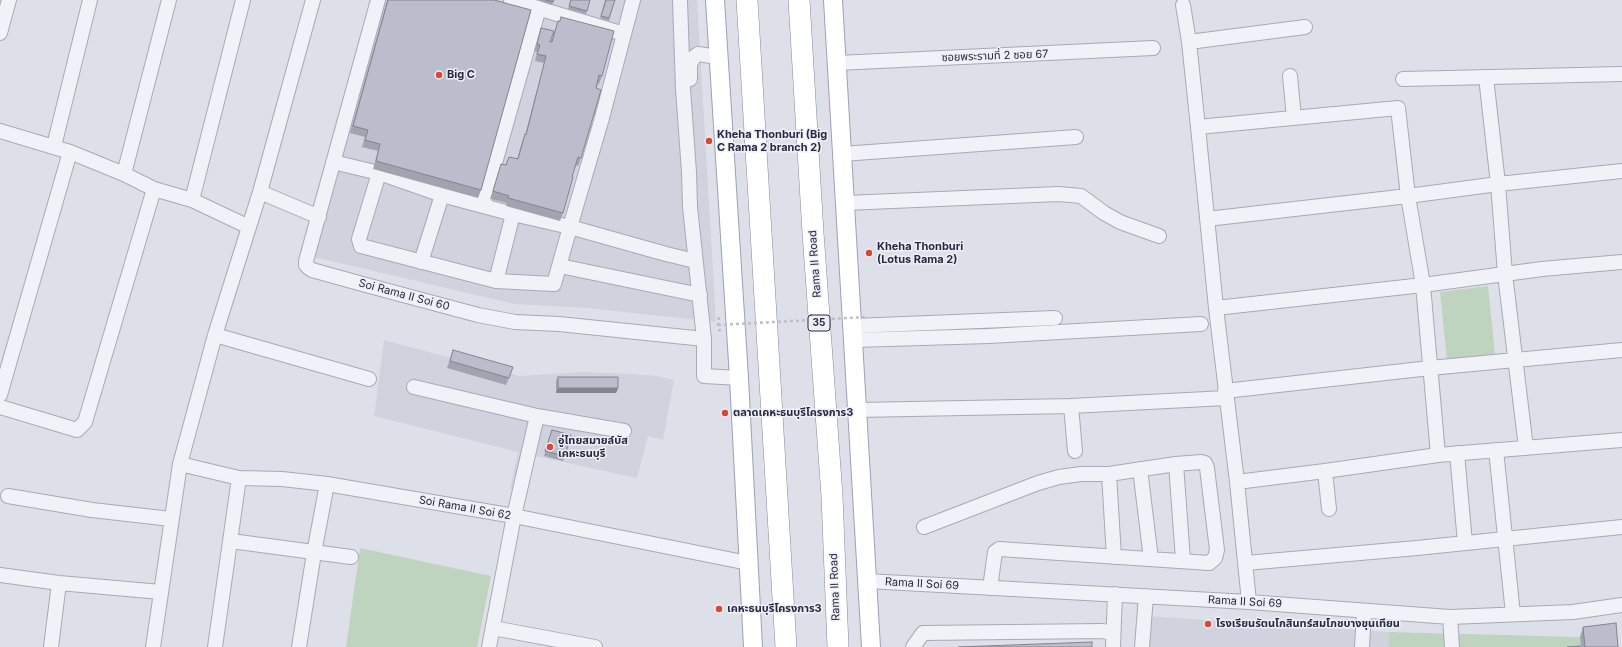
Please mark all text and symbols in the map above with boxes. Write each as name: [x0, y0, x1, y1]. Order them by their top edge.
street label: ซอยพระรามที่ 2 ซอย 67: [941, 48, 1049, 64]
place label: Big C: [447, 68, 475, 82]
marker: Big C: [434, 70, 444, 80]
place label: Kheha Thonburi (Big C Rama 2 branch 2): [717, 128, 827, 154]
marker: Kheha Thonburi (Big C Rama 2 branch 2): [704, 136, 714, 146]
street label: Rama II Road: [806, 230, 824, 298]
place label: Kheha Thonburi (Lotus Rama 2): [877, 240, 963, 266]
marker: Kheha Thonburi (Lotus Rama 2): [864, 248, 874, 258]
street label: Soi Rama II Soi 60: [357, 277, 451, 313]
road number: 35: [808, 315, 830, 331]
place label: ตลาดเคหะธนบุรีโครงการ3: [733, 406, 853, 420]
marker: ตลาดเคหะธนบุรีโครงการ3: [720, 408, 730, 418]
place label: อู่ไทยสมายล์บัส เคหะธนบุรี: [558, 434, 628, 460]
marker: อู่ไทยสมายล์บัส เคหะธนบุรี: [545, 442, 555, 452]
street label: Soi Rama II Soi 62: [418, 493, 512, 523]
street label: Rama II Road: [827, 553, 843, 621]
street label: Rama II Soi 69: [885, 575, 959, 593]
street label: Rama II Soi 69: [1208, 593, 1282, 611]
place label: เคหะธนบุรีโครงการ3: [727, 602, 822, 616]
marker: เคหะธนบุรีโครงการ3: [714, 604, 724, 614]
place label: โรงเรียนรัตนโกสินทร์สมโภชบางขุนเทียน: [1216, 617, 1400, 631]
marker: โรงเรียนรัตนโกสินทร์สมโภชบางขุนเทียน: [1203, 619, 1213, 629]

